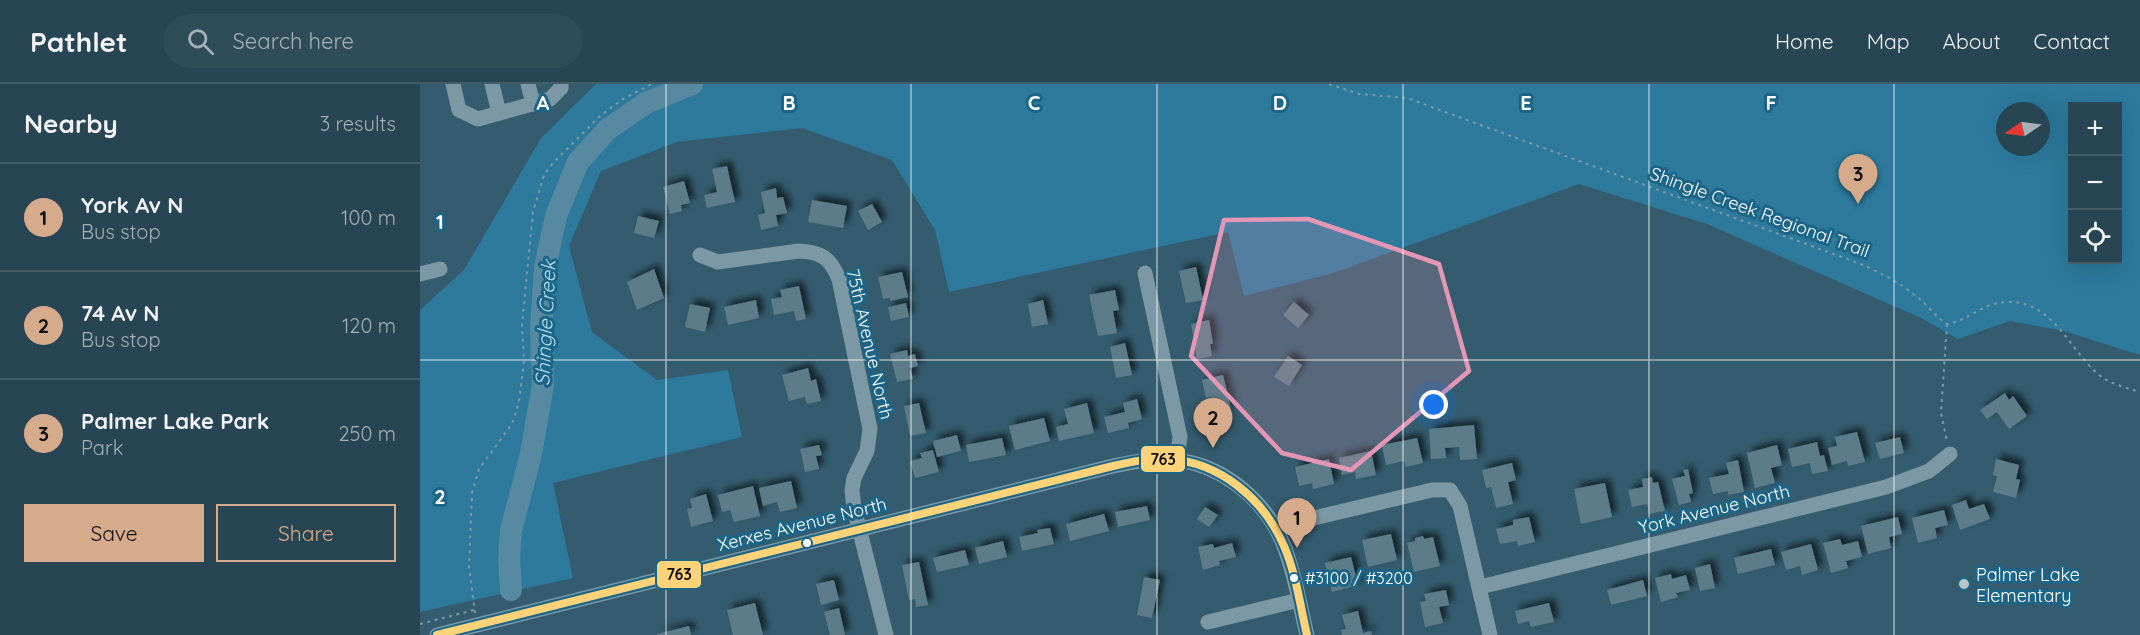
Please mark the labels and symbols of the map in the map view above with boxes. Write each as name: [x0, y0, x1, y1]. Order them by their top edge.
text: A: [537, 90, 550, 115]
text: B: [782, 90, 796, 115]
text: C: [1028, 90, 1041, 115]
text: D: [1273, 90, 1287, 115]
text: E: [1520, 90, 1532, 115]
text: F: [1765, 90, 1777, 115]
north arrow: [1996, 102, 2050, 156]
pin: 3: [1838, 154, 1878, 204]
street label: Shingle Creek Regional Trail: [1647, 162, 1873, 262]
text: 1: [436, 209, 444, 234]
water label: Shingle Creek: [529, 257, 561, 386]
street label: 75th Avenue North: [841, 266, 899, 422]
your location: [1419, 390, 1448, 419]
pin: 2: [1194, 398, 1232, 448]
line badge: 763: [1140, 445, 1186, 473]
text: 763: [1150, 449, 1176, 469]
street label: York Avenue North: [1636, 479, 1792, 539]
text: 2: [434, 484, 446, 509]
street label: Xerxes Avenue North: [715, 492, 889, 556]
pin: 1: [1278, 498, 1316, 548]
unlabelled marker: [801, 537, 813, 549]
line badge: 763: [656, 560, 702, 589]
place label: Palmer Lake Elementary: [1976, 563, 2080, 607]
text: 763: [666, 564, 692, 584]
place label: #3100 / #3200: [1305, 568, 1413, 588]
marker: #3100 / #3200: [1288, 572, 1300, 584]
marker: Palmer Lake Elementary: [1957, 577, 1971, 591]

